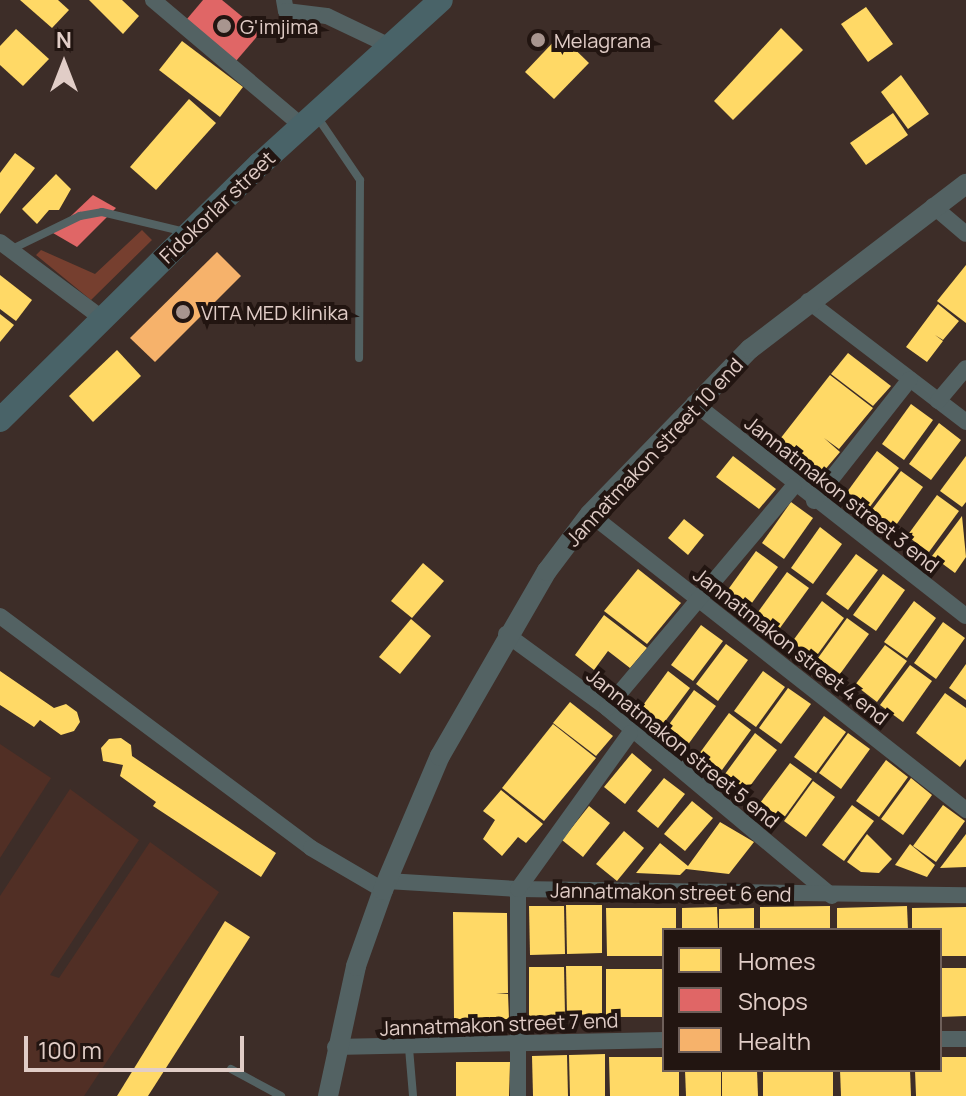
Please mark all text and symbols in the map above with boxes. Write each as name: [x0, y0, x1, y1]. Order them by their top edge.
place label: G'imjima: [240, 14, 318, 38]
marker: G'imjima: [215, 17, 233, 35]
north arrow: [24, 24, 104, 104]
text: N: [56, 25, 72, 55]
place label: Melagrana: [554, 28, 651, 52]
marker: Melagrana: [529, 31, 547, 49]
street label: Fidokorlar street: [154, 146, 280, 268]
place label: VITA MED klinika: [201, 300, 348, 324]
marker: VITA MED klinika: [172, 301, 194, 323]
street label: Jannatmakon street 10 end: [560, 353, 748, 551]
street label: Jannatmakon street 3 end: [740, 411, 944, 577]
street label: Jannatmakon street 4 end: [689, 563, 893, 729]
street label: Jannatmakon street 5 end: [582, 663, 784, 833]
street label: Jannatmakon street 6 end: [550, 878, 792, 906]
legend: [662, 928, 942, 1072]
text: Homes: [738, 944, 816, 977]
text: Shops: [738, 984, 808, 1017]
street label: Jannatmakon street 7 end: [379, 1008, 619, 1040]
scale bar: [28, 1020, 248, 1070]
text: Health: [738, 1024, 811, 1057]
text: 100 m: [38, 1033, 102, 1066]

